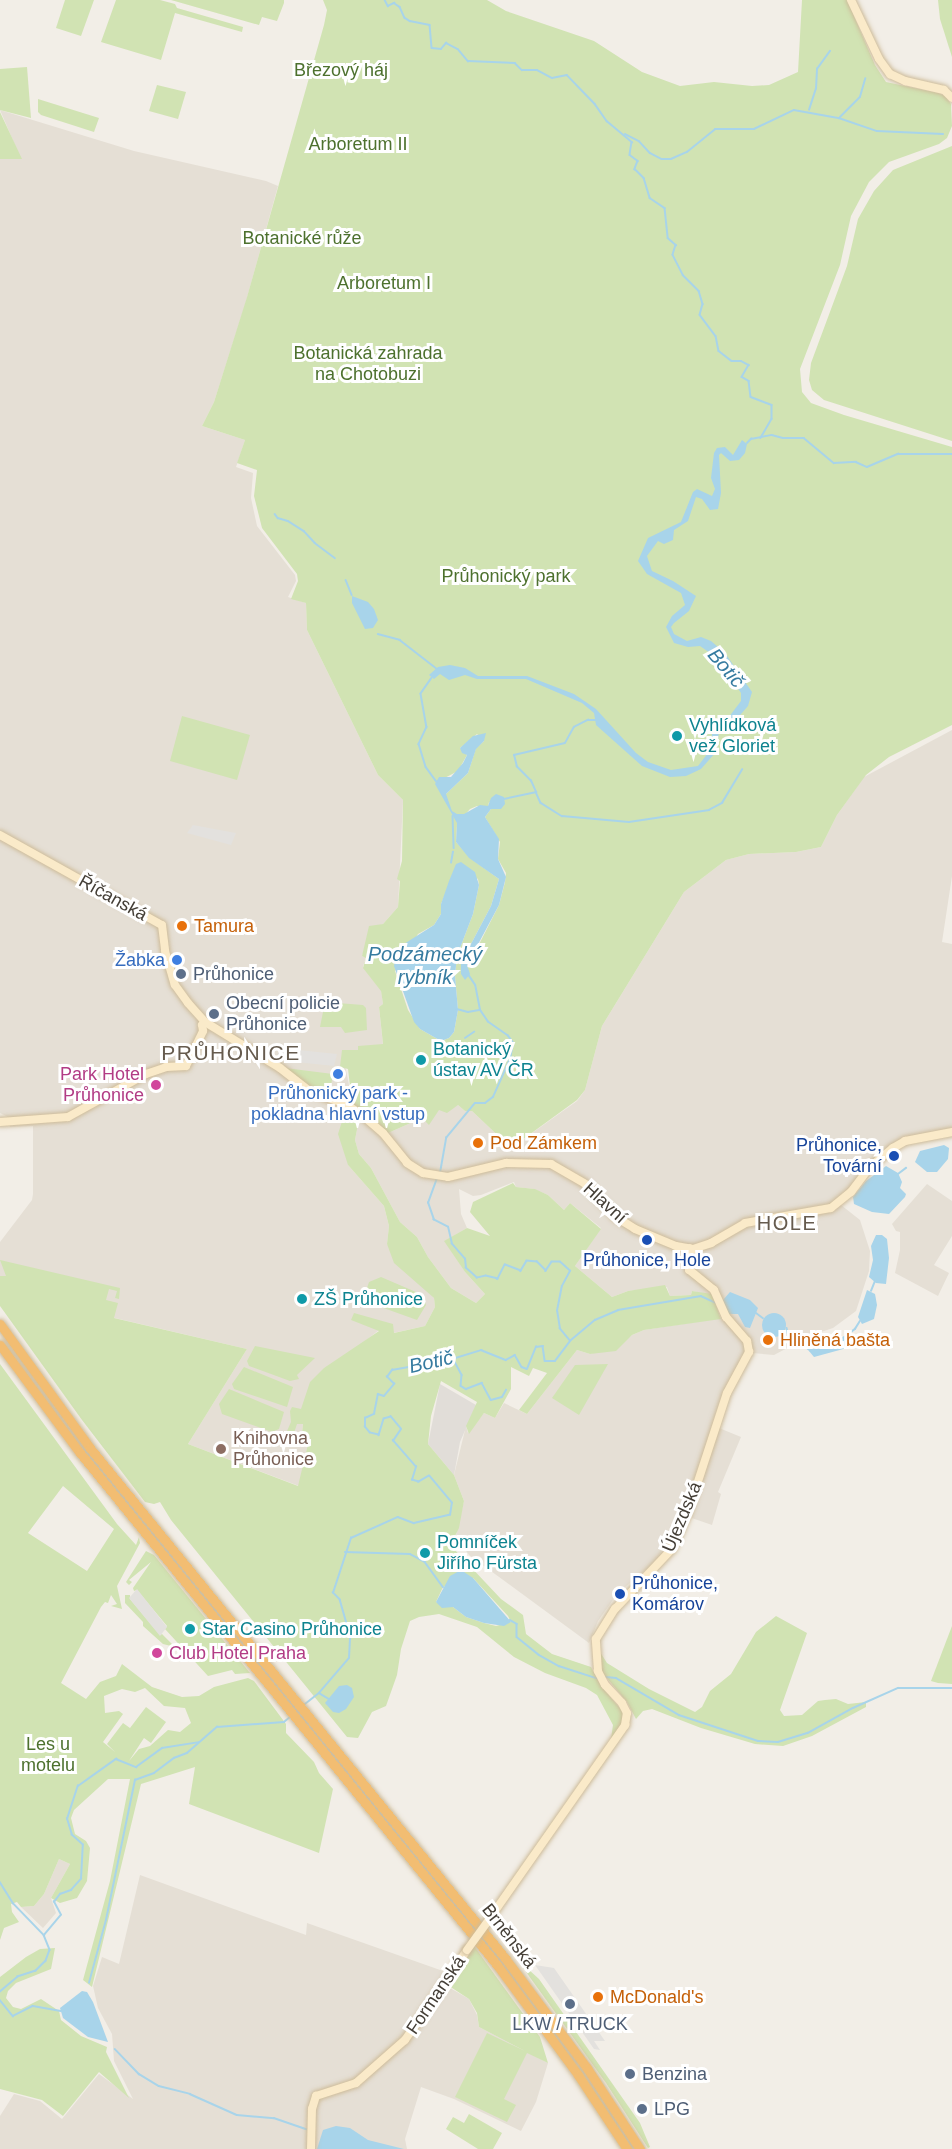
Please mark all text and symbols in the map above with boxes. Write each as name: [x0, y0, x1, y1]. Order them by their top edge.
park label: Březový háj: [294, 59, 388, 81]
park label: Arboretum II: [308, 133, 408, 155]
park label: Botanické růže: [242, 227, 362, 249]
park label: Arboretum I: [337, 272, 431, 294]
park label: Botanická zahrada na Chotobuzi: [293, 343, 443, 386]
park label: Průhonický park: [441, 565, 571, 587]
water label: Botič: [703, 643, 749, 693]
place label: Vyhlídková vež Gloriet: [689, 715, 776, 758]
marker: Vyhlídková vež Gloriet: [670, 729, 684, 743]
street label: Říčanská: [75, 870, 151, 926]
place label: Tamura: [194, 915, 254, 937]
marker: Tamura: [175, 919, 189, 933]
water label: Podzámecký rybník: [368, 943, 482, 990]
place label: Žabka: [115, 949, 165, 971]
marker: Žabka: [170, 953, 184, 967]
place label: Průhonice: [193, 963, 274, 985]
marker: Průhonice: [174, 967, 188, 981]
place label: Obecní policie Průhonice: [226, 993, 340, 1036]
marker: Obecní policie Průhonice: [207, 1007, 221, 1021]
place label: Botanický ústav AV ČR: [433, 1039, 535, 1082]
district label: PRŮHONICE: [161, 1040, 301, 1066]
marker: Botanický ústav AV ČR: [414, 1053, 428, 1067]
place label: Park Hotel Průhonice: [60, 1064, 144, 1106]
marker: Průhonický park - pokladna hlavní vstup: [331, 1067, 345, 1081]
marker: Park Hotel Průhonice: [149, 1078, 163, 1092]
place label: Průhonický park - pokladna hlavní vstup: [251, 1083, 425, 1126]
place label: Pod Zámkem: [490, 1132, 597, 1154]
place label: Průhonice, Tovární: [796, 1135, 882, 1178]
marker: Pod Zámkem: [471, 1136, 485, 1150]
marker: Průhonice, Tovární: [887, 1149, 901, 1163]
street label: Hlavní: [579, 1178, 631, 1228]
district label: HOLE: [757, 1211, 817, 1235]
marker: Průhonice, Hole: [640, 1233, 654, 1247]
place label: Průhonice, Hole: [583, 1249, 711, 1271]
place label: ZŠ Průhonice: [314, 1288, 423, 1310]
marker: ZŠ Průhonice: [295, 1292, 309, 1306]
place label: Hliněná bašta: [780, 1329, 890, 1351]
marker: Hliněná bašta: [761, 1333, 775, 1347]
water label: Botič: [407, 1345, 455, 1379]
place label: Knihovna Průhonice: [233, 1428, 314, 1470]
marker: Knihovna Průhonice: [214, 1442, 228, 1456]
street label: Újezdská: [658, 1479, 706, 1555]
place label: Pomníček Jiřího Fürsta: [437, 1532, 537, 1574]
marker: Pomníček Jiřího Fürsta: [418, 1546, 432, 1560]
place label: Průhonice, Komárov: [632, 1573, 718, 1616]
marker: Průhonice, Komárov: [613, 1587, 627, 1601]
place label: Star Casino Průhonice: [202, 1618, 382, 1640]
marker: Star Casino Průhonice: [183, 1622, 197, 1636]
place label: Club Hotel Praha: [169, 1642, 306, 1664]
marker: Club Hotel Praha: [150, 1646, 164, 1660]
park label: Les u motelu: [21, 1734, 75, 1776]
street label: Brněnská: [477, 1899, 541, 1973]
street label: Formanská: [402, 1952, 470, 2038]
place label: McDonald's: [610, 1986, 703, 2008]
marker: McDonald's: [591, 1990, 605, 2004]
marker: LKW / TRUCK: [563, 1997, 577, 2011]
place label: LKW / TRUCK: [512, 2013, 628, 2035]
place label: Benzina: [642, 2063, 707, 2085]
marker: Benzina: [623, 2067, 637, 2081]
place label: LPG: [654, 2098, 690, 2120]
marker: LPG: [635, 2102, 649, 2116]

